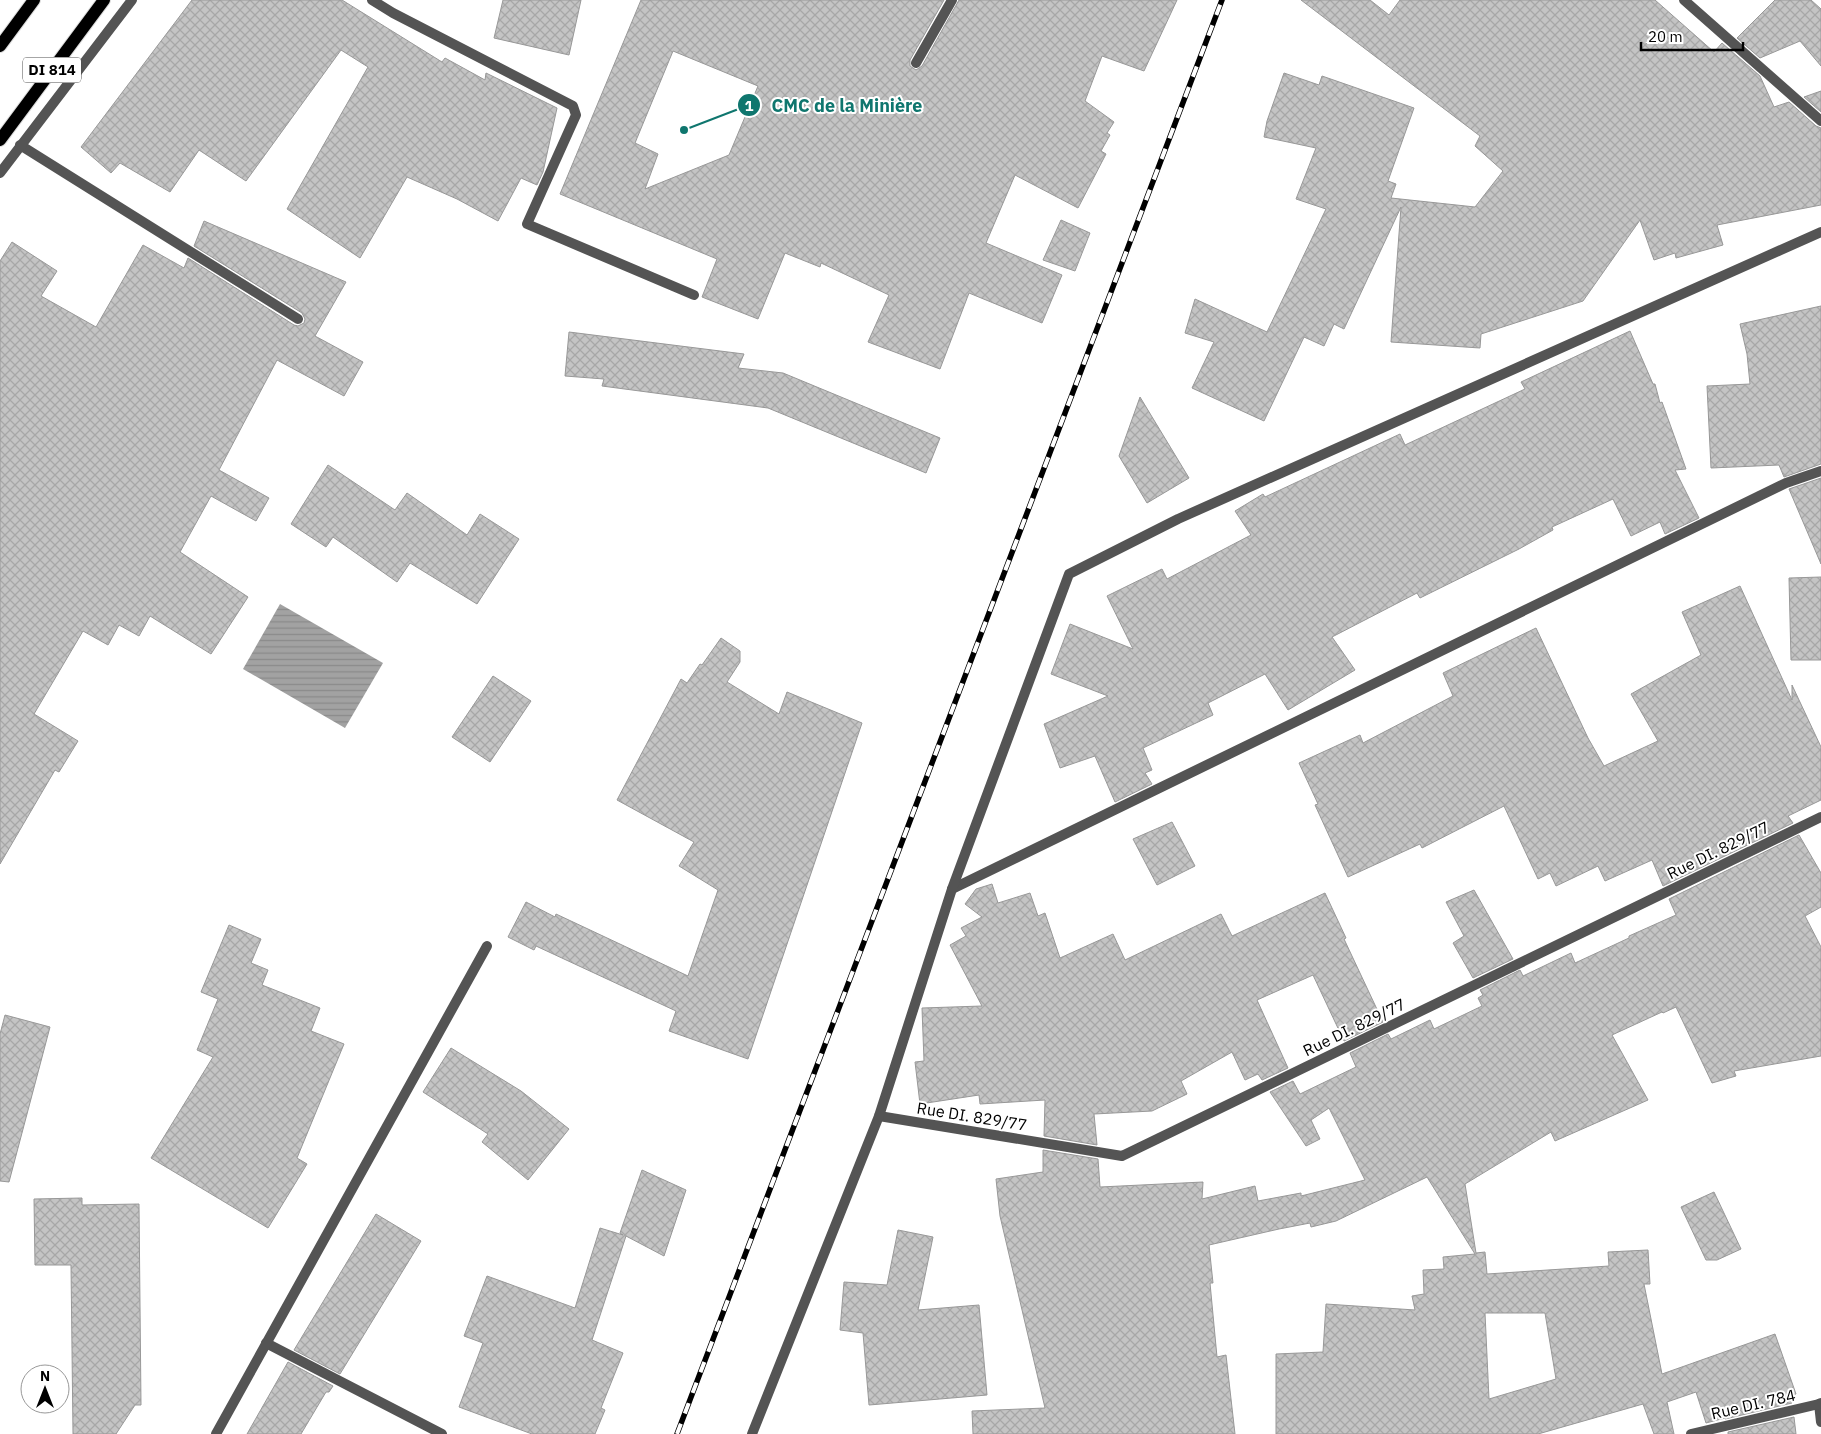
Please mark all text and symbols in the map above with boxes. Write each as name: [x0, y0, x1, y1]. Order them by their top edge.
scale bar: [1641, 20, 1744, 52]
text: 20 m: [1648, 27, 1683, 46]
road number: DI 814: [23, 58, 81, 82]
callout: CMC de la Minière: [736, 89, 932, 122]
text: CMC de la Minière: [772, 94, 922, 117]
text: 1: [744, 96, 754, 115]
street label: Rue DI. 829/77: [1664, 817, 1772, 883]
street label: Rue DI. 829/77: [1300, 994, 1408, 1060]
street label: Rue DI. 829/77: [915, 1097, 1029, 1135]
north arrow: [20, 1364, 70, 1414]
text: N: [40, 1367, 50, 1385]
street label: Rue DI. 784: [1709, 1385, 1797, 1423]

